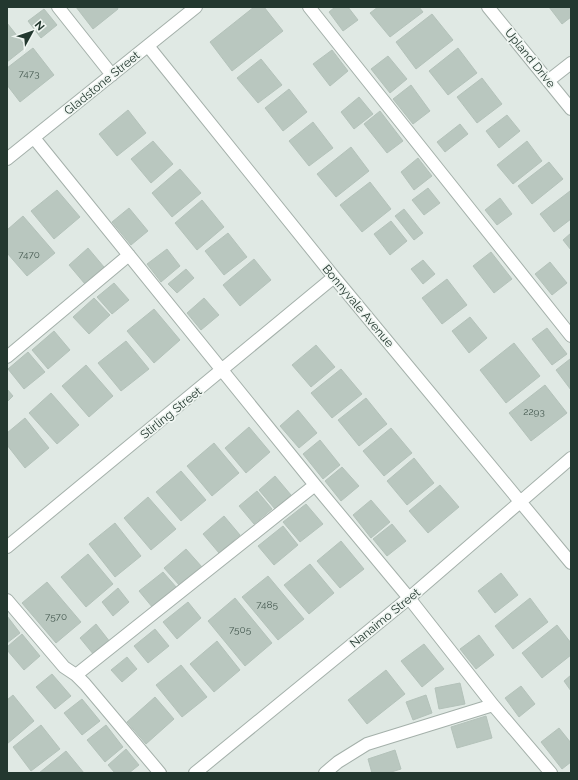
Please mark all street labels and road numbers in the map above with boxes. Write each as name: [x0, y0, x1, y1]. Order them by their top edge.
street label: Upland Drive: [502, 25, 558, 91]
street label: Gladstone Street: [61, 48, 143, 118]
street label: Bonnyvale Avenue: [319, 262, 397, 350]
street label: Stirling Street: [138, 384, 204, 442]
street label: Nanaimo Street: [347, 585, 423, 651]

